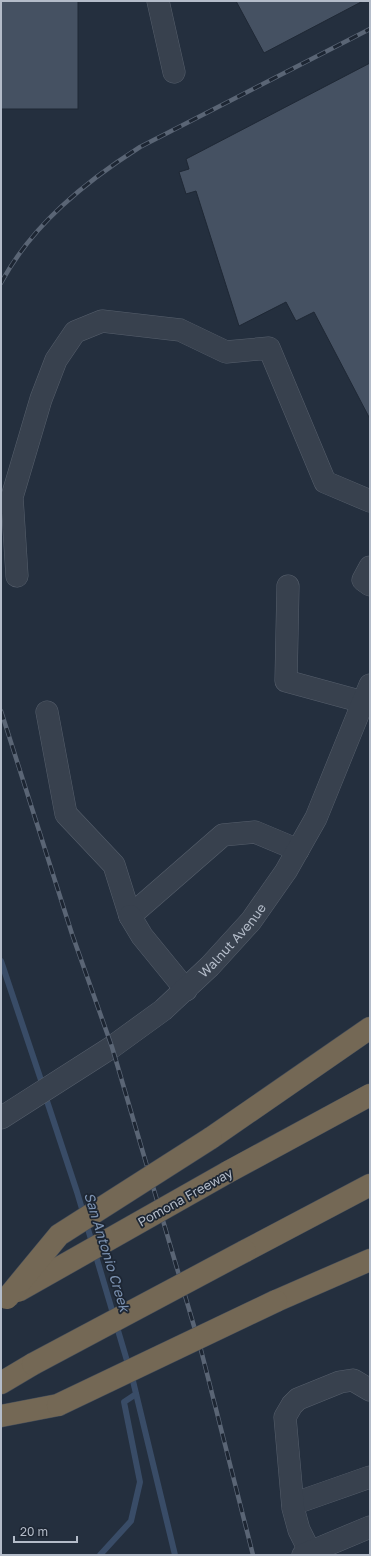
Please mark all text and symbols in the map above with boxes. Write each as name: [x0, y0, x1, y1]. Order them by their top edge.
street label: Walnut Avenue: [195, 900, 269, 981]
street label: Pomona Freeway: [135, 1164, 236, 1230]
water label: San Antonio Creek: [81, 1190, 134, 1316]
scale bar: [14, 1518, 77, 1544]
text: 20 m: [20, 1524, 48, 1539]

